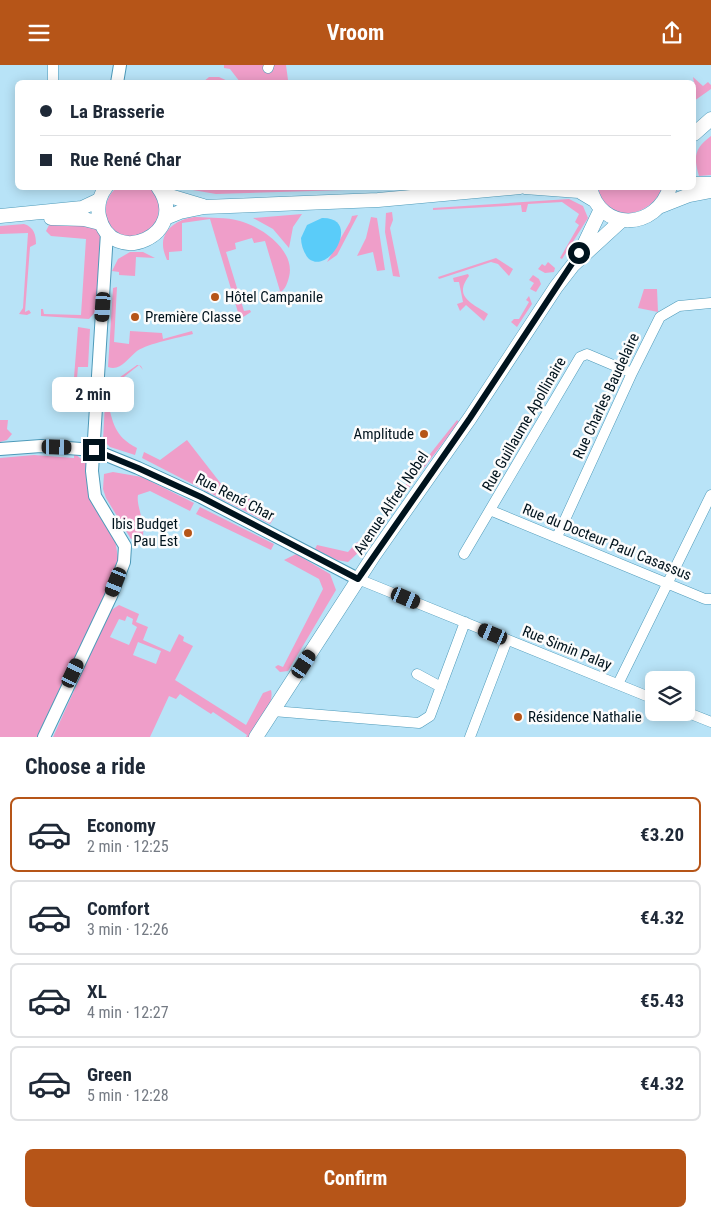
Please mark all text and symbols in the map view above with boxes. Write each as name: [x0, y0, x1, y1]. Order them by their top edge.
icon: menu: [25, 19, 53, 47]
icon: share: [658, 19, 686, 47]
text: Vroom: [327, 20, 384, 45]
text: La Brasserie: [70, 100, 165, 123]
text: Rue René Char: [70, 148, 181, 171]
route start: [568, 242, 590, 264]
place label: Hôtel Campanile: [225, 288, 323, 306]
marker: Hôtel Campanile: [209, 291, 221, 303]
car: [94, 292, 111, 322]
place label: Première Classe: [145, 308, 241, 326]
marker: Première Classe: [129, 311, 141, 323]
street label: Rue Charles Baudelaire: [569, 330, 643, 462]
street label: Rue Guillaume Apollinaire: [478, 354, 570, 494]
callout: 2 min: [53, 377, 135, 413]
text: 2 min: [75, 385, 111, 404]
place label: Amplitude: [354, 425, 414, 443]
marker: Amplitude: [418, 428, 430, 440]
car: [41, 439, 72, 455]
route end: [83, 439, 105, 461]
street label: Avenue Alfred Nobel: [350, 448, 432, 558]
street label: Rue René Char: [193, 469, 278, 525]
street label: Rue du Docteur Paul Casassus: [520, 500, 694, 584]
place label: Ibis Budget Pau Est: [111, 515, 178, 550]
marker: Ibis Budget Pau Est: [182, 527, 194, 539]
car: [103, 565, 128, 599]
car: [389, 585, 422, 611]
car: [476, 621, 509, 647]
street label: Rue Simin Palay: [520, 622, 614, 674]
car: [289, 647, 318, 681]
car: [59, 656, 86, 690]
map controls: [645, 671, 695, 721]
button: layers: [645, 671, 695, 721]
place label: Résidence Nathalie: [528, 708, 642, 726]
marker: Résidence Nathalie: [512, 711, 524, 723]
text: Choose a ride: [25, 754, 146, 779]
icon: car: [27, 812, 72, 857]
text: Economy: [87, 814, 156, 837]
text: €3.20: [640, 823, 684, 846]
text: 2 min · 12:25: [87, 837, 169, 856]
icon: car: [27, 895, 72, 940]
text: Comfort: [87, 897, 150, 920]
text: €4.32: [640, 906, 684, 929]
text: 3 min · 12:26: [87, 920, 169, 939]
icon: car: [27, 978, 72, 1023]
text: XL: [87, 980, 107, 1003]
text: €5.43: [640, 989, 684, 1012]
text: 4 min · 12:27: [87, 1003, 169, 1022]
icon: car: [27, 1061, 72, 1106]
text: Green: [87, 1063, 132, 1086]
text: €4.32: [640, 1072, 684, 1095]
text: 5 min · 12:28: [87, 1086, 169, 1105]
button: Confirm: [25, 1149, 686, 1207]

